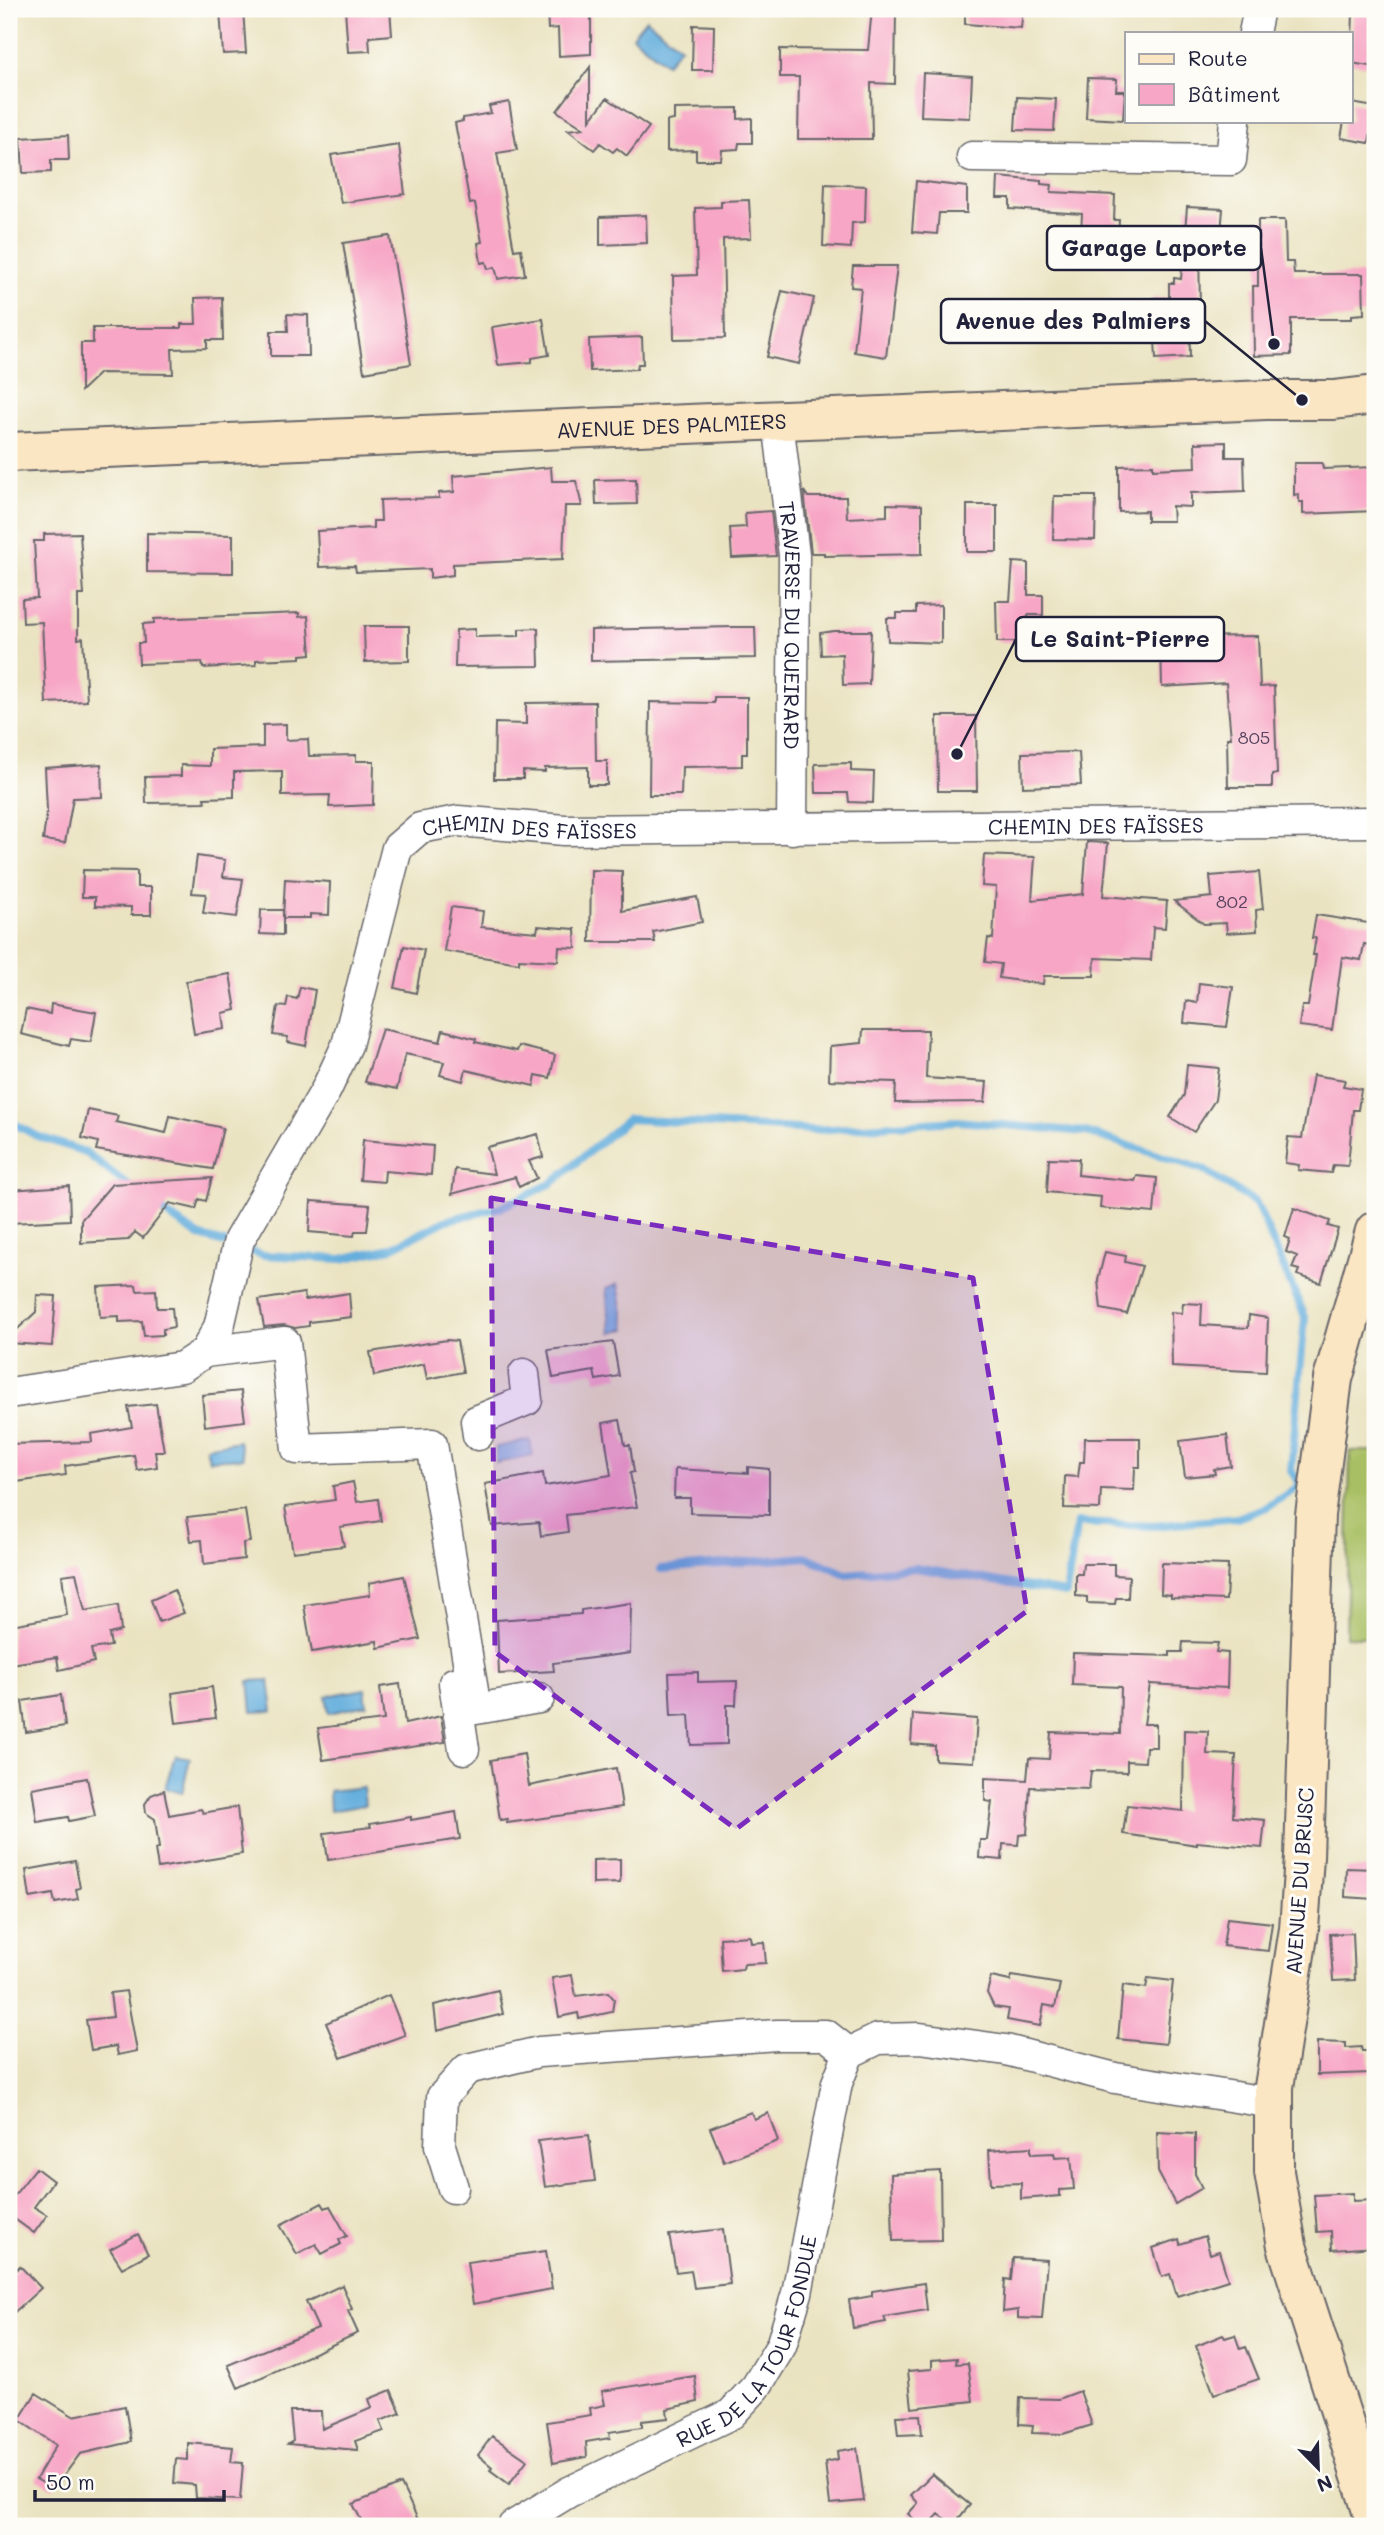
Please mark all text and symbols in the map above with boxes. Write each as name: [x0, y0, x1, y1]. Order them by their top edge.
legend: [1125, 32, 1352, 122]
text: Route: [1188, 44, 1248, 71]
text: Bâtiment: [1188, 80, 1280, 107]
callout: Garage Laporte: [1047, 226, 1261, 270]
text: Garage Laporte: [1061, 232, 1247, 262]
callout: Avenue des Palmiers: [941, 299, 1205, 343]
text: Avenue des Palmiers: [955, 305, 1191, 335]
street label: AVENUE DES PALMIERS: [556, 406, 787, 443]
street label: TRAVERSE DU QUEIRARD: [774, 499, 808, 750]
callout: Le Saint-Pierre: [1016, 617, 1224, 661]
text: Le Saint-Pierre: [1030, 623, 1210, 653]
house number: 805: [1238, 725, 1270, 749]
street label: CHEMIN DES FAÏSSES: [419, 807, 637, 844]
street label: CHEMIN DES FAÏSSES: [988, 810, 1204, 839]
house number: 802: [1216, 889, 1248, 913]
street label: AVENUE DU BRUSC: [1279, 1786, 1319, 1976]
street label: RUE DE LA TOUR FONDUE: [671, 2233, 821, 2452]
north arrow: [1282, 2434, 1352, 2504]
scale bar: [35, 2458, 224, 2502]
text: 50 m: [46, 2468, 95, 2495]
text: N: [1313, 2470, 1336, 2498]

